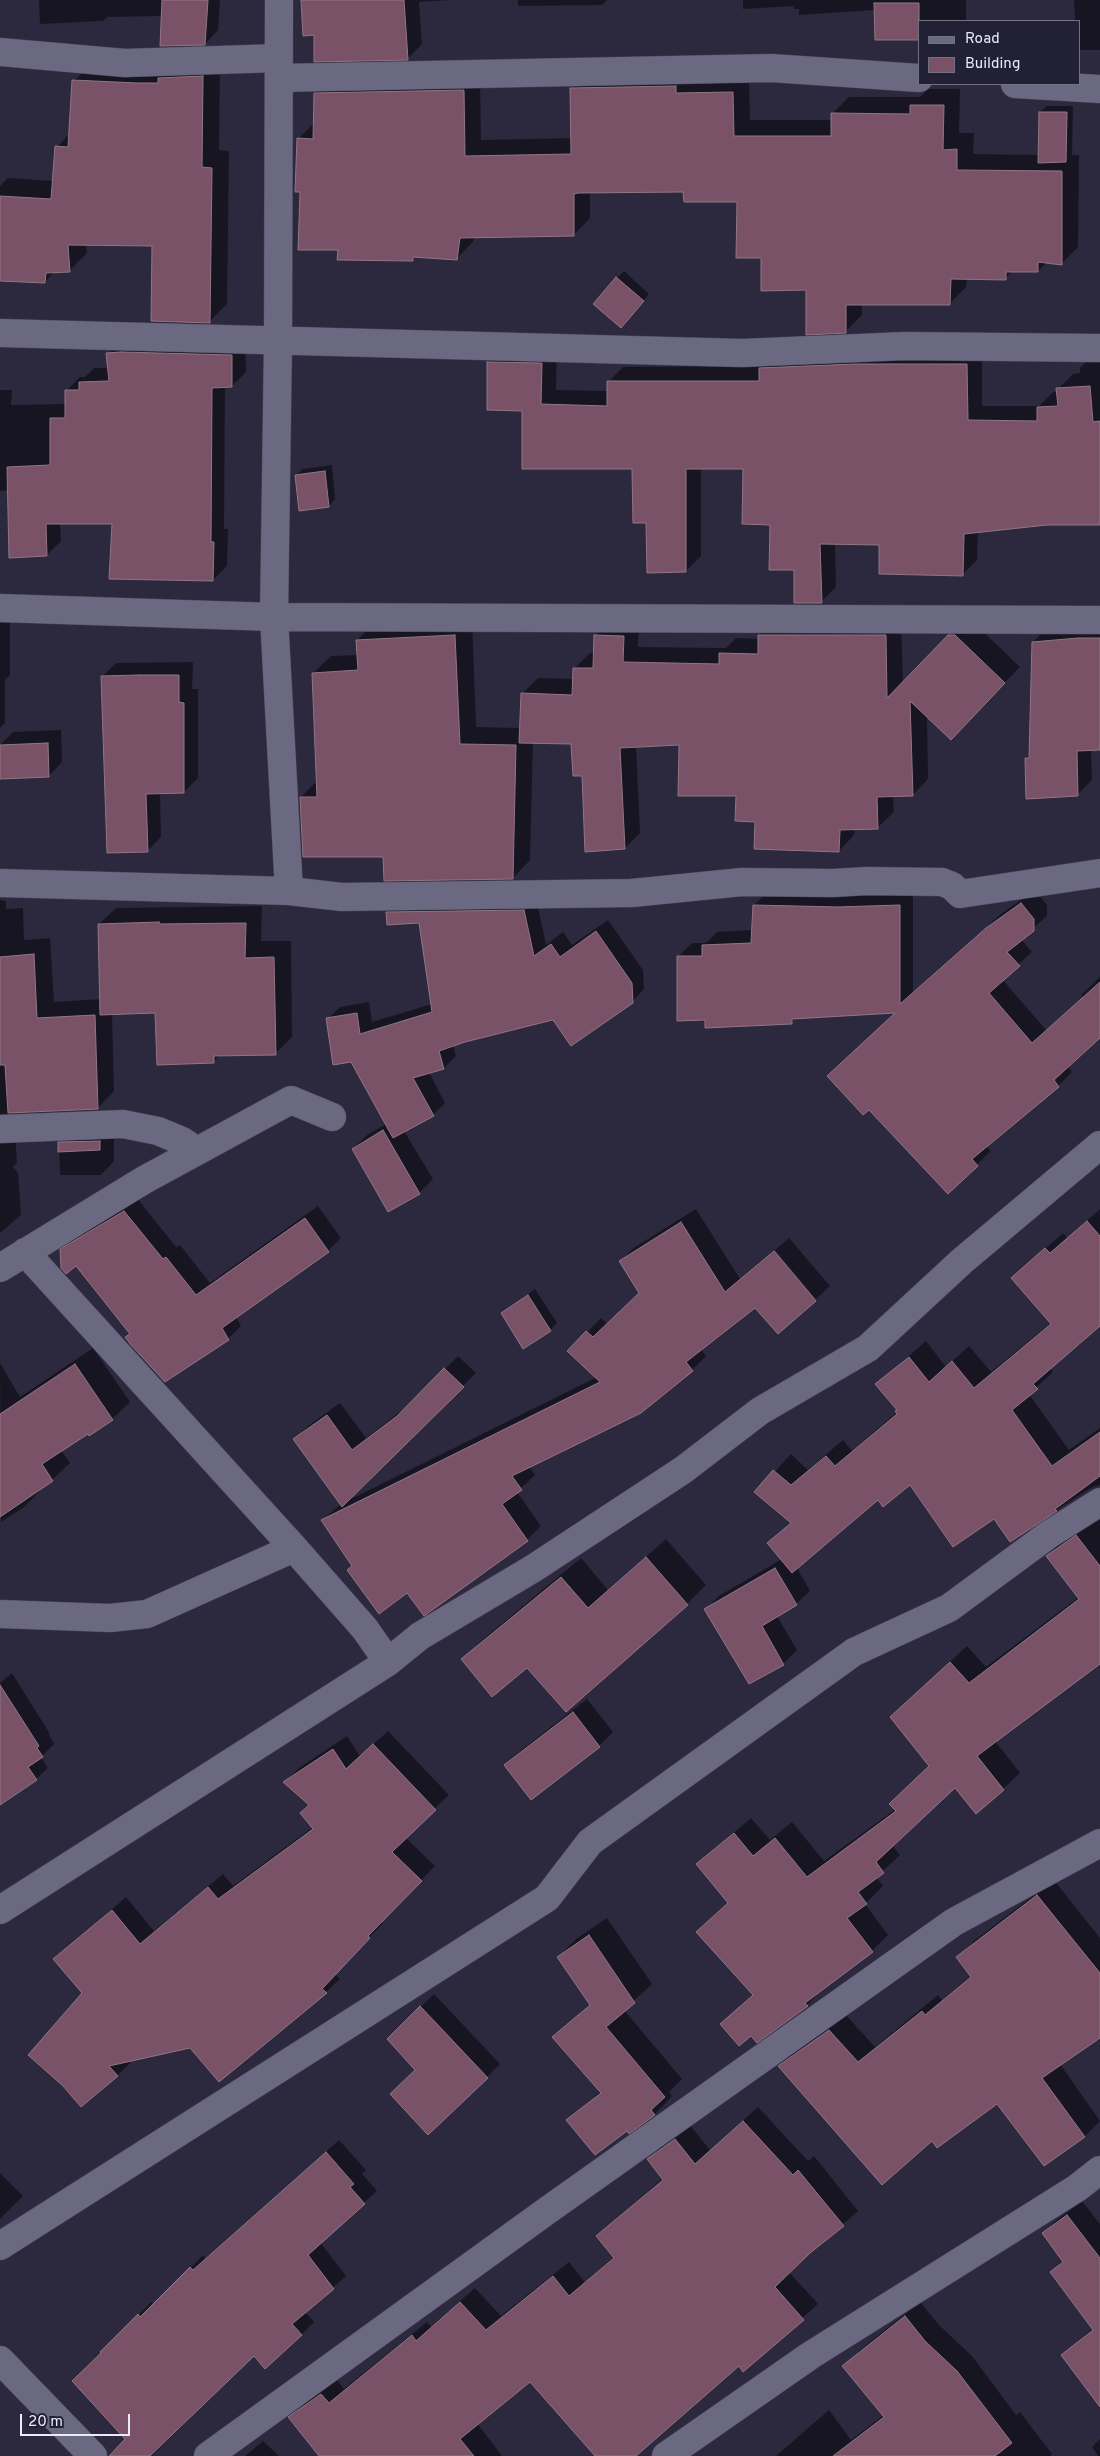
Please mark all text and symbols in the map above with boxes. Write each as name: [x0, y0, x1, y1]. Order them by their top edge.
legend: [918, 20, 1080, 85]
text: Road: [965, 30, 1000, 49]
text: Building: [965, 55, 1020, 74]
scale bar: [22, 2404, 132, 2436]
text: 20 m: [28, 2413, 63, 2432]

